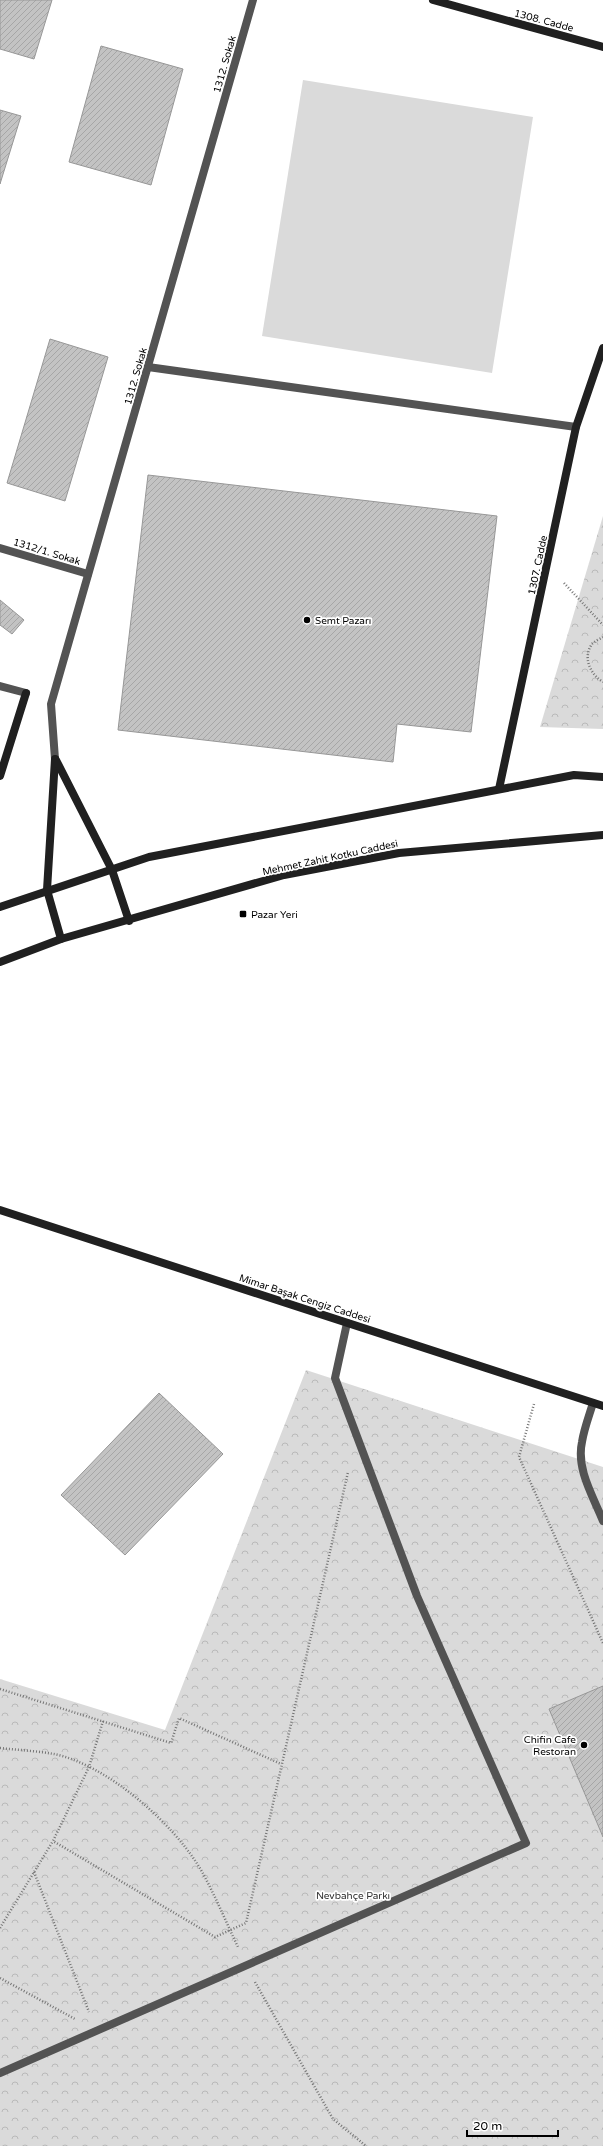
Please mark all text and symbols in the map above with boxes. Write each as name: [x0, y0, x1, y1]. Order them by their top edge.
street label: 1308. Cadde: [513, 7, 575, 35]
street label: 1312. Sokak: [211, 34, 239, 94]
street label: 1312. Sokak: [122, 346, 150, 406]
street label: 1307. Cadde: [526, 534, 550, 596]
street label: 1312/1. Sokak: [12, 536, 82, 568]
marker: Semt Pazarı: [302, 615, 312, 625]
place label: Semt Pazarı: [315, 615, 371, 627]
street label: Mehmet Zahit Kotku Caddesi: [261, 838, 399, 878]
marker: Pazar Yeri: [238, 909, 248, 919]
place label: Pazar Yeri: [251, 909, 298, 921]
street label: Mimar Başak Cengiz Caddesi: [238, 1272, 372, 1326]
place label: Chifin Cafe Restoran: [524, 1734, 576, 1758]
marker: Chifin Cafe Restoran: [579, 1740, 589, 1750]
park label: Nevbahçe Parkı: [316, 1890, 390, 1902]
scale bar: [467, 2112, 558, 2138]
text: 20 m: [473, 2119, 502, 2133]

